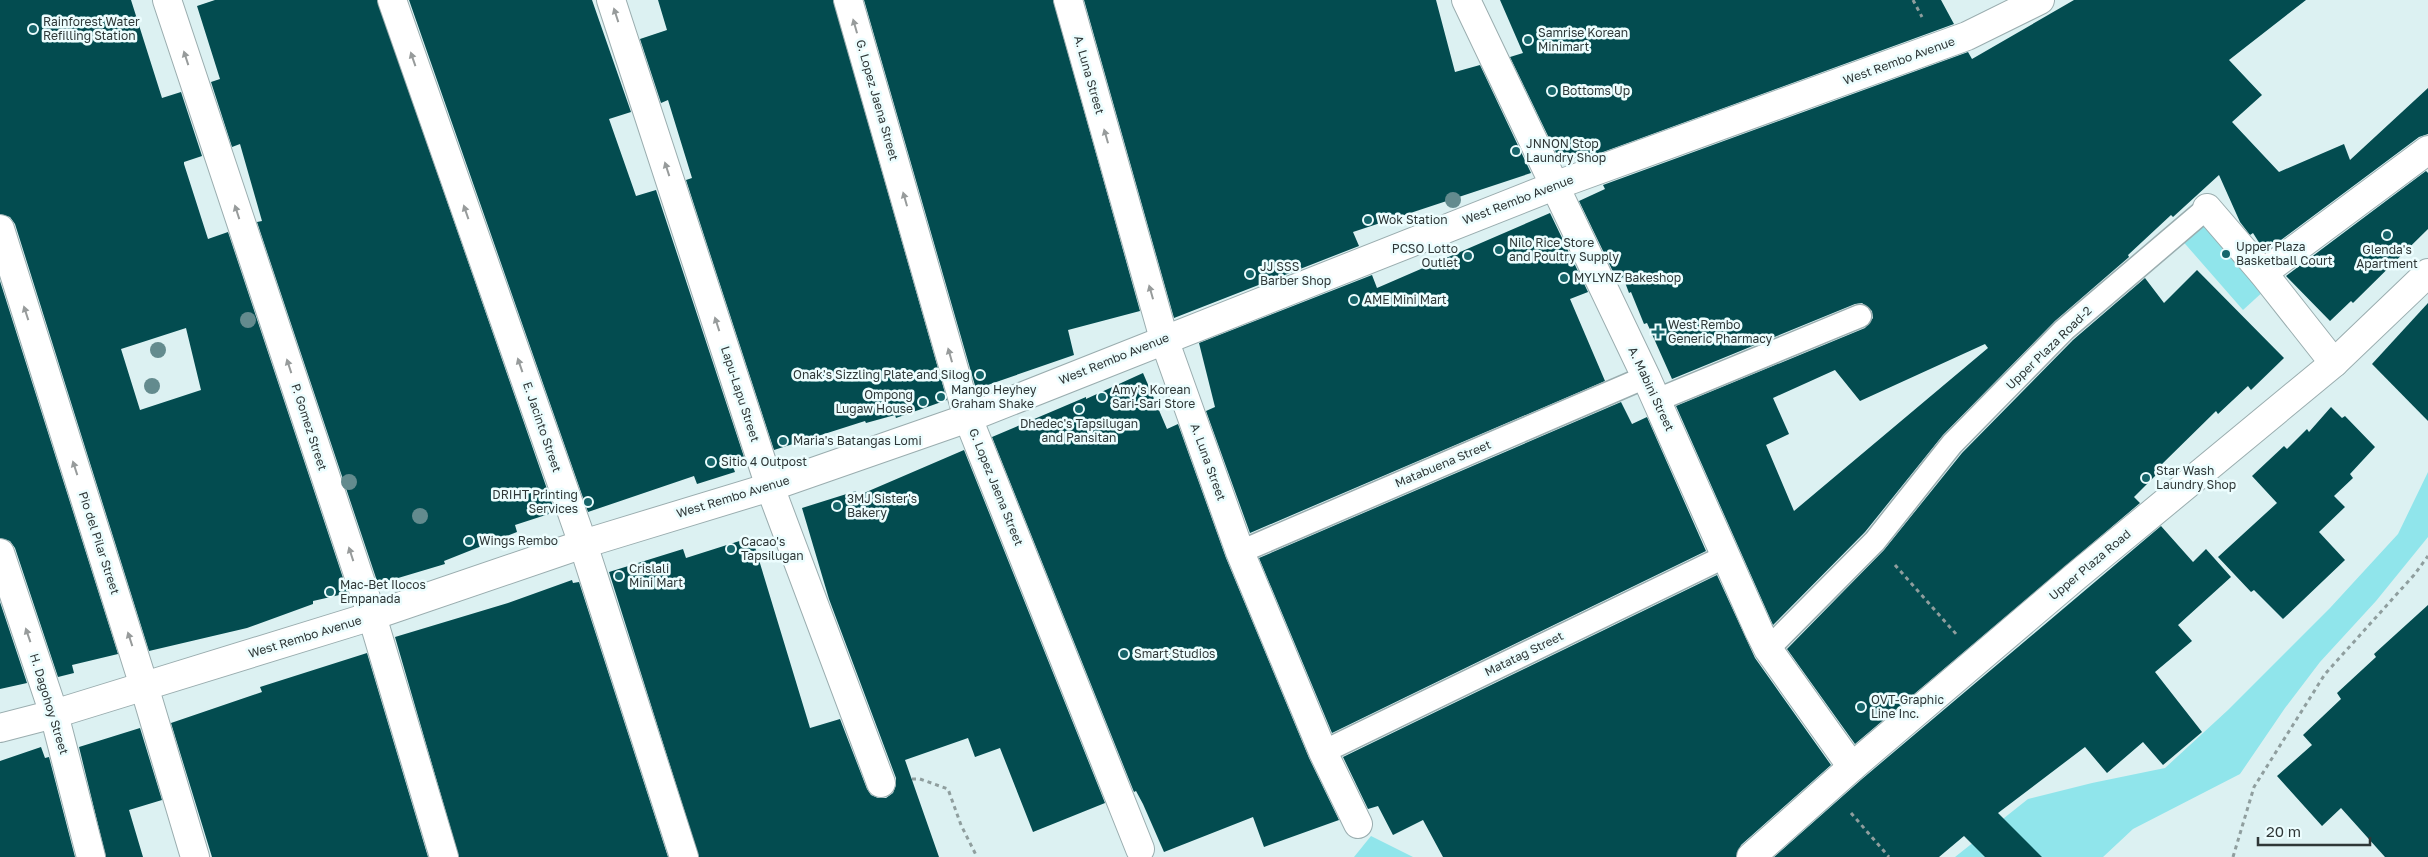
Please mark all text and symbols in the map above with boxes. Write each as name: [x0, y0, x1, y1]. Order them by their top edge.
one-way arrow: [612, 7, 620, 22]
place label: Rainforest Water Refilling Station: [43, 14, 140, 43]
one-way arrow: [851, 18, 859, 33]
marker: Rainforest Water Refilling Station: [27, 23, 39, 35]
place label: Samrise Korean Minimart: [1538, 25, 1628, 54]
street label: West Rembo Avenue: [1841, 33, 1957, 88]
street label: A. Luna Street: [1071, 34, 1108, 116]
marker: Samrise Korean Minimart: [1522, 34, 1534, 46]
street label: G. Lopez Jaena Street: [853, 38, 902, 162]
one-way arrow: [182, 50, 190, 65]
one-way arrow: [409, 51, 416, 66]
place label: Bottoms Up: [1562, 83, 1630, 98]
marker: Bottoms Up: [1546, 85, 1558, 97]
one-way arrow: [1102, 128, 1110, 143]
place label: JNNON Stop Laundry Shop: [1526, 136, 1606, 165]
marker: JNNON Stop Laundry Shop: [1510, 145, 1522, 157]
one-way arrow: [662, 162, 670, 177]
street label: West Rembo Avenue: [1460, 171, 1575, 228]
one-way arrow: [901, 191, 909, 206]
one-way arrow: [233, 204, 241, 219]
one-way arrow: [462, 204, 470, 219]
place label: Wok Station: [1378, 212, 1448, 227]
marker: Wok Station: [1362, 214, 1374, 226]
marker: Glenda's Apartment: [2381, 229, 2393, 241]
place label: Nilo Rice Store and Poultry Supply: [1509, 235, 1619, 264]
place label: Upper Plaza Basketball Court: [2236, 239, 2333, 268]
place label: PCSO Lotto Outlet: [1392, 241, 1458, 270]
place label: Glenda's Apartment: [2356, 242, 2418, 271]
marker: Nilo Rice Store and Poultry Supply: [1493, 244, 1505, 256]
marker: Upper Plaza Basketball Court: [2220, 248, 2232, 260]
marker: PCSO Lotto Outlet: [1462, 250, 1474, 262]
place label: JJ SSS Barber Shop: [1260, 259, 1331, 288]
marker: JJ SSS Barber Shop: [1244, 268, 1256, 280]
place label: MYLYNZ Bakeshop: [1574, 270, 1681, 285]
marker: MYLYNZ Bakeshop: [1558, 272, 1570, 284]
one-way arrow: [1146, 284, 1154, 299]
place label: AME Mini Mart: [1364, 292, 1447, 307]
marker: AME Mini Mart: [1348, 294, 1360, 306]
street label: Upper Plaza Road-2: [2003, 303, 2095, 392]
one-way arrow: [22, 305, 30, 320]
one-way arrow: [713, 316, 721, 331]
place label: West Rembo Generic Pharmacy: [1668, 317, 1773, 346]
marker: West Rembo Generic Pharmacy: [1652, 326, 1664, 338]
street label: West Rembo Avenue: [1056, 330, 1171, 388]
street label: Lapu-Lapu Street: [718, 344, 763, 444]
street label: A. Mabini Street: [1625, 344, 1678, 434]
one-way arrow: [946, 347, 954, 362]
one-way arrow: [516, 358, 523, 373]
one-way arrow: [285, 359, 292, 374]
place label: Onak's Sizzling Plate and Silog: [793, 367, 970, 382]
marker: Onak's Sizzling Plate and Silog: [974, 369, 986, 381]
street label: E. Jacinto Street: [520, 380, 565, 474]
street label: P. Gomez Street: [288, 381, 331, 472]
place label: Mango Heyhey Graham Shake: [951, 382, 1037, 411]
place label: Amy's Korean Sari-Sari Store: [1112, 382, 1195, 411]
place label: Ompong Lugaw House: [835, 387, 913, 416]
marker: Mango Heyhey Graham Shake: [935, 391, 947, 403]
marker: Amy's Korean Sari-Sari Store: [1096, 391, 1108, 403]
marker: Ompong Lugaw House: [917, 396, 929, 408]
marker: Dhedec's Tapsilugan and Pansitan: [1073, 403, 1085, 415]
place label: Dhedec's Tapsilugan and Pansitan: [1020, 416, 1138, 445]
street label: A. Luna Street: [1188, 421, 1229, 503]
street label: G. Lopez Jaena Street: [966, 426, 1027, 548]
place label: Maria's Batangas Lomi: [793, 433, 922, 448]
marker: Maria's Batangas Lomi: [777, 435, 789, 447]
street label: Matabuena Street: [1393, 436, 1493, 491]
place label: Sitio 4 Outpost: [721, 454, 807, 469]
marker: Sitio 4 Outpost: [705, 456, 717, 468]
one-way arrow: [71, 460, 79, 475]
place label: Star Wash Laundry Shop: [2156, 463, 2236, 492]
street label: West Rembo Avenue: [674, 472, 791, 521]
marker: Star Wash Laundry Shop: [2140, 472, 2152, 484]
place label: DRIHT Printing Services: [492, 487, 578, 516]
street label: Pio del Pilar Street: [76, 489, 123, 596]
place label: 3MJ Sister's Bakery: [847, 491, 917, 520]
marker: DRIHT Printing Services: [582, 496, 594, 508]
marker: 3MJ Sister's Bakery: [831, 500, 843, 512]
street label: Upper Plaza Road: [2046, 526, 2134, 603]
place label: Wings Rembo: [479, 533, 558, 548]
place label: Cacao's Tapsilugan: [741, 534, 804, 563]
marker: Wings Rembo: [463, 535, 475, 547]
marker: Cacao's Tapsilugan: [725, 543, 737, 555]
one-way arrow: [347, 546, 354, 561]
place label: Crislali Mini Mart: [629, 561, 683, 590]
marker: Crislali Mini Mart: [613, 570, 625, 582]
place label: Mac-Bet Ilocos Empanada: [340, 577, 426, 606]
marker: Mac-Bet Ilocos Empanada: [324, 586, 336, 598]
street label: West Rembo Avenue: [246, 612, 363, 661]
one-way arrow: [23, 627, 31, 642]
street label: Matatag Street: [1482, 628, 1566, 679]
one-way arrow: [125, 632, 133, 647]
place label: Smart Studios: [1134, 646, 1215, 661]
marker: Smart Studios: [1118, 648, 1130, 660]
street label: H. Dagohoy Street: [27, 651, 72, 756]
place label: OVT-Graphic Line Inc.: [1871, 692, 1944, 721]
marker: OVT-Graphic Line Inc.: [1855, 701, 1867, 713]
scale bar: [2258, 814, 2370, 846]
text: 20 m: [2266, 822, 2301, 840]

